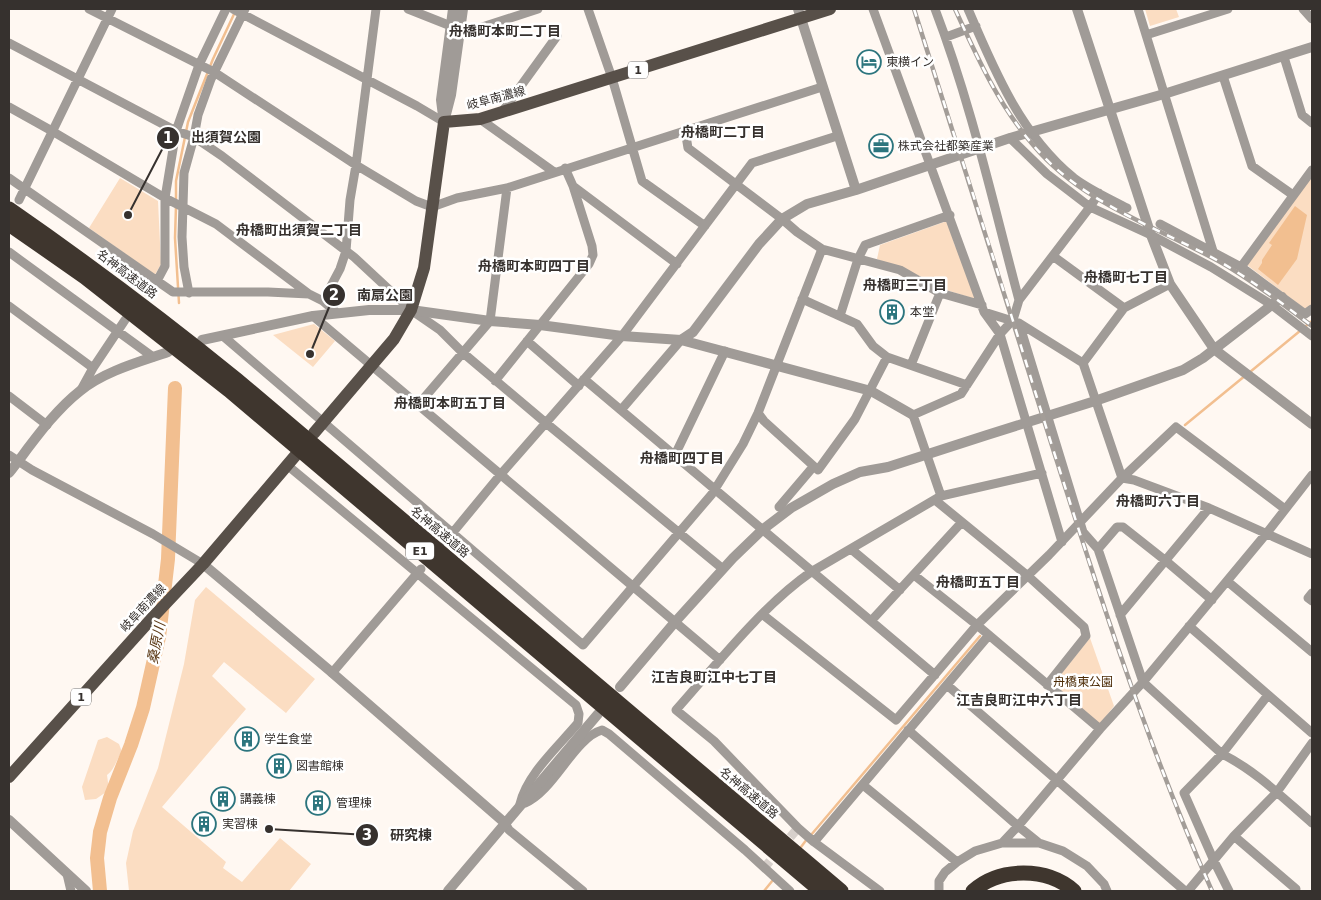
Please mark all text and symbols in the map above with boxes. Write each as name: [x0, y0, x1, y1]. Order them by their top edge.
district label: 舟橋町本町二丁目: [449, 23, 561, 39]
hotel icon: 東横イン: [856, 49, 882, 75]
place label: 東横イン: [886, 55, 934, 69]
road number: 1: [628, 62, 648, 78]
street label: 岐阜南濃線: [465, 83, 527, 113]
callout: 出須賀公園: [156, 123, 271, 152]
district label: 舟橋町二丁目: [681, 124, 765, 140]
text: 1: [163, 129, 173, 147]
text: 出須賀公園: [191, 129, 261, 145]
office icon: 株式会社都築産業: [868, 133, 894, 159]
place label: 株式会社都築産業: [898, 139, 994, 153]
district label: 舟橋町出須賀二丁目: [236, 222, 362, 238]
street label: 名神高速道路: [94, 247, 160, 301]
district label: 舟橋町本町四丁目: [478, 258, 590, 274]
district label: 舟橋町七丁目: [1084, 269, 1168, 285]
district label: 舟橋町三丁目: [863, 277, 947, 293]
callout: 南扇公園: [322, 280, 423, 309]
text: 2: [329, 286, 339, 304]
text: 南扇公園: [357, 287, 413, 303]
building icon: 本堂: [879, 299, 905, 325]
place label: 本堂: [910, 305, 934, 319]
district label: 舟橋町本町五丁目: [394, 395, 506, 411]
district label: 舟橋町四丁目: [640, 450, 724, 466]
district label: 舟橋町六丁目: [1116, 493, 1200, 509]
street label: 名神高速道路: [408, 503, 472, 561]
road number: E1: [406, 542, 434, 560]
district label: 舟橋町五丁目: [936, 574, 1020, 590]
street label: 岐阜南濃線: [117, 581, 169, 635]
water label: 桑原川: [144, 619, 168, 665]
district label: 江吉良町江中七丁目: [651, 669, 777, 685]
park label: 舟橋東公園: [1053, 675, 1113, 689]
road number: 1: [71, 689, 91, 706]
district label: 江吉良町江中六丁目: [956, 692, 1082, 708]
building icon: 学生食堂: [234, 726, 260, 752]
place label: 学生食堂: [264, 732, 312, 746]
building icon: 図書館棟: [266, 753, 292, 779]
place label: 図書館棟: [296, 759, 344, 773]
street label: 名神高速道路: [717, 764, 781, 822]
building icon: 講義棟: [210, 786, 236, 812]
building icon: 管理棟: [305, 790, 331, 816]
place label: 講義棟: [240, 792, 276, 806]
place label: 管理棟: [336, 796, 372, 810]
building icon: 実習棟: [191, 811, 217, 837]
place label: 実習棟: [222, 817, 258, 831]
callout: 研究棟: [355, 821, 442, 850]
text: 3: [362, 826, 372, 844]
text: 研究棟: [390, 827, 432, 843]

